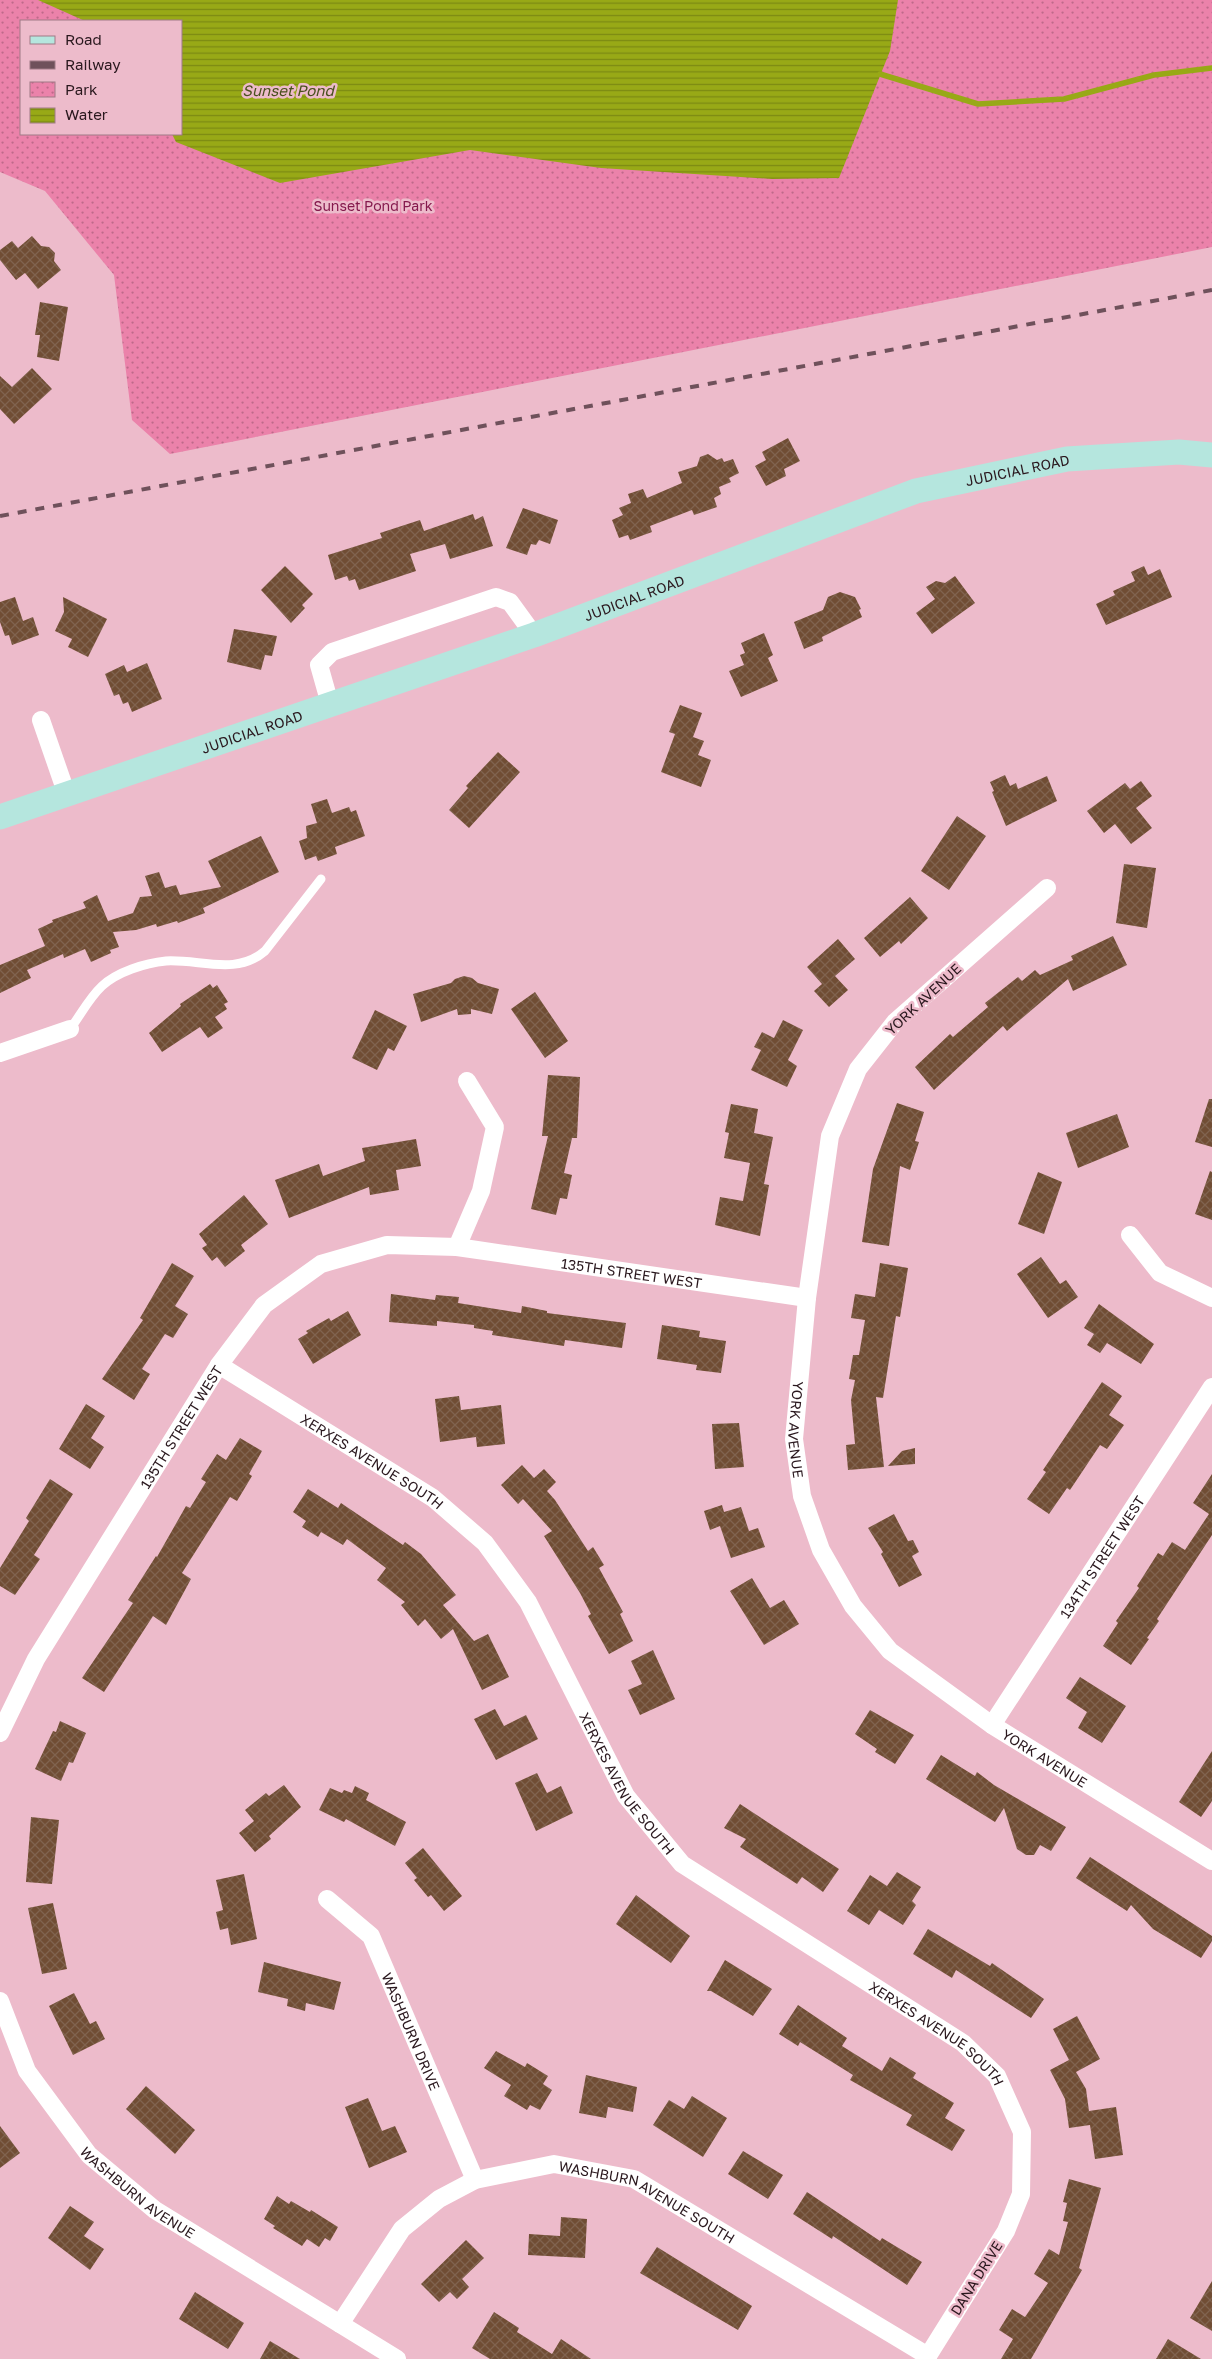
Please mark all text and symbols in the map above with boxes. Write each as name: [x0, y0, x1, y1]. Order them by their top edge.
legend: [20, 20, 182, 135]
text: Road: [65, 30, 102, 48]
text: Railway: [65, 55, 121, 73]
text: Park: [65, 80, 98, 98]
water label: Sunset Pond: [242, 81, 335, 99]
text: Water: [65, 105, 108, 123]
park label: Sunset Pond Park: [313, 197, 433, 214]
street label: JUDICIAL ROAD: [964, 450, 1071, 489]
street label: JUDICIAL ROAD: [581, 571, 687, 624]
street label: JUDICIAL ROAD: [199, 706, 305, 756]
street label: YORK AVENUE: [882, 960, 964, 1038]
street label: 135TH STREET WEST: [560, 1254, 703, 1291]
street label: 135TH STREET WEST: [136, 1362, 226, 1491]
street label: YORK AVENUE: [785, 1381, 808, 1479]
street label: XERXES AVENUE SOUTH: [298, 1410, 447, 1512]
street label: 134TH STREET WEST: [1056, 1492, 1148, 1621]
street label: XERXES AVENUE SOUTH: [577, 1709, 679, 1857]
street label: YORK AVENUE: [999, 1725, 1091, 1790]
street label: WASHBURN DRIVE: [379, 1970, 444, 2093]
street label: XERXES AVENUE SOUTH: [866, 1977, 1008, 2088]
street label: WASHBURN AVENUE: [77, 2143, 198, 2241]
street label: WASHBURN AVENUE SOUTH: [558, 2157, 738, 2246]
street label: DANA DRIVE: [947, 2238, 1005, 2318]

